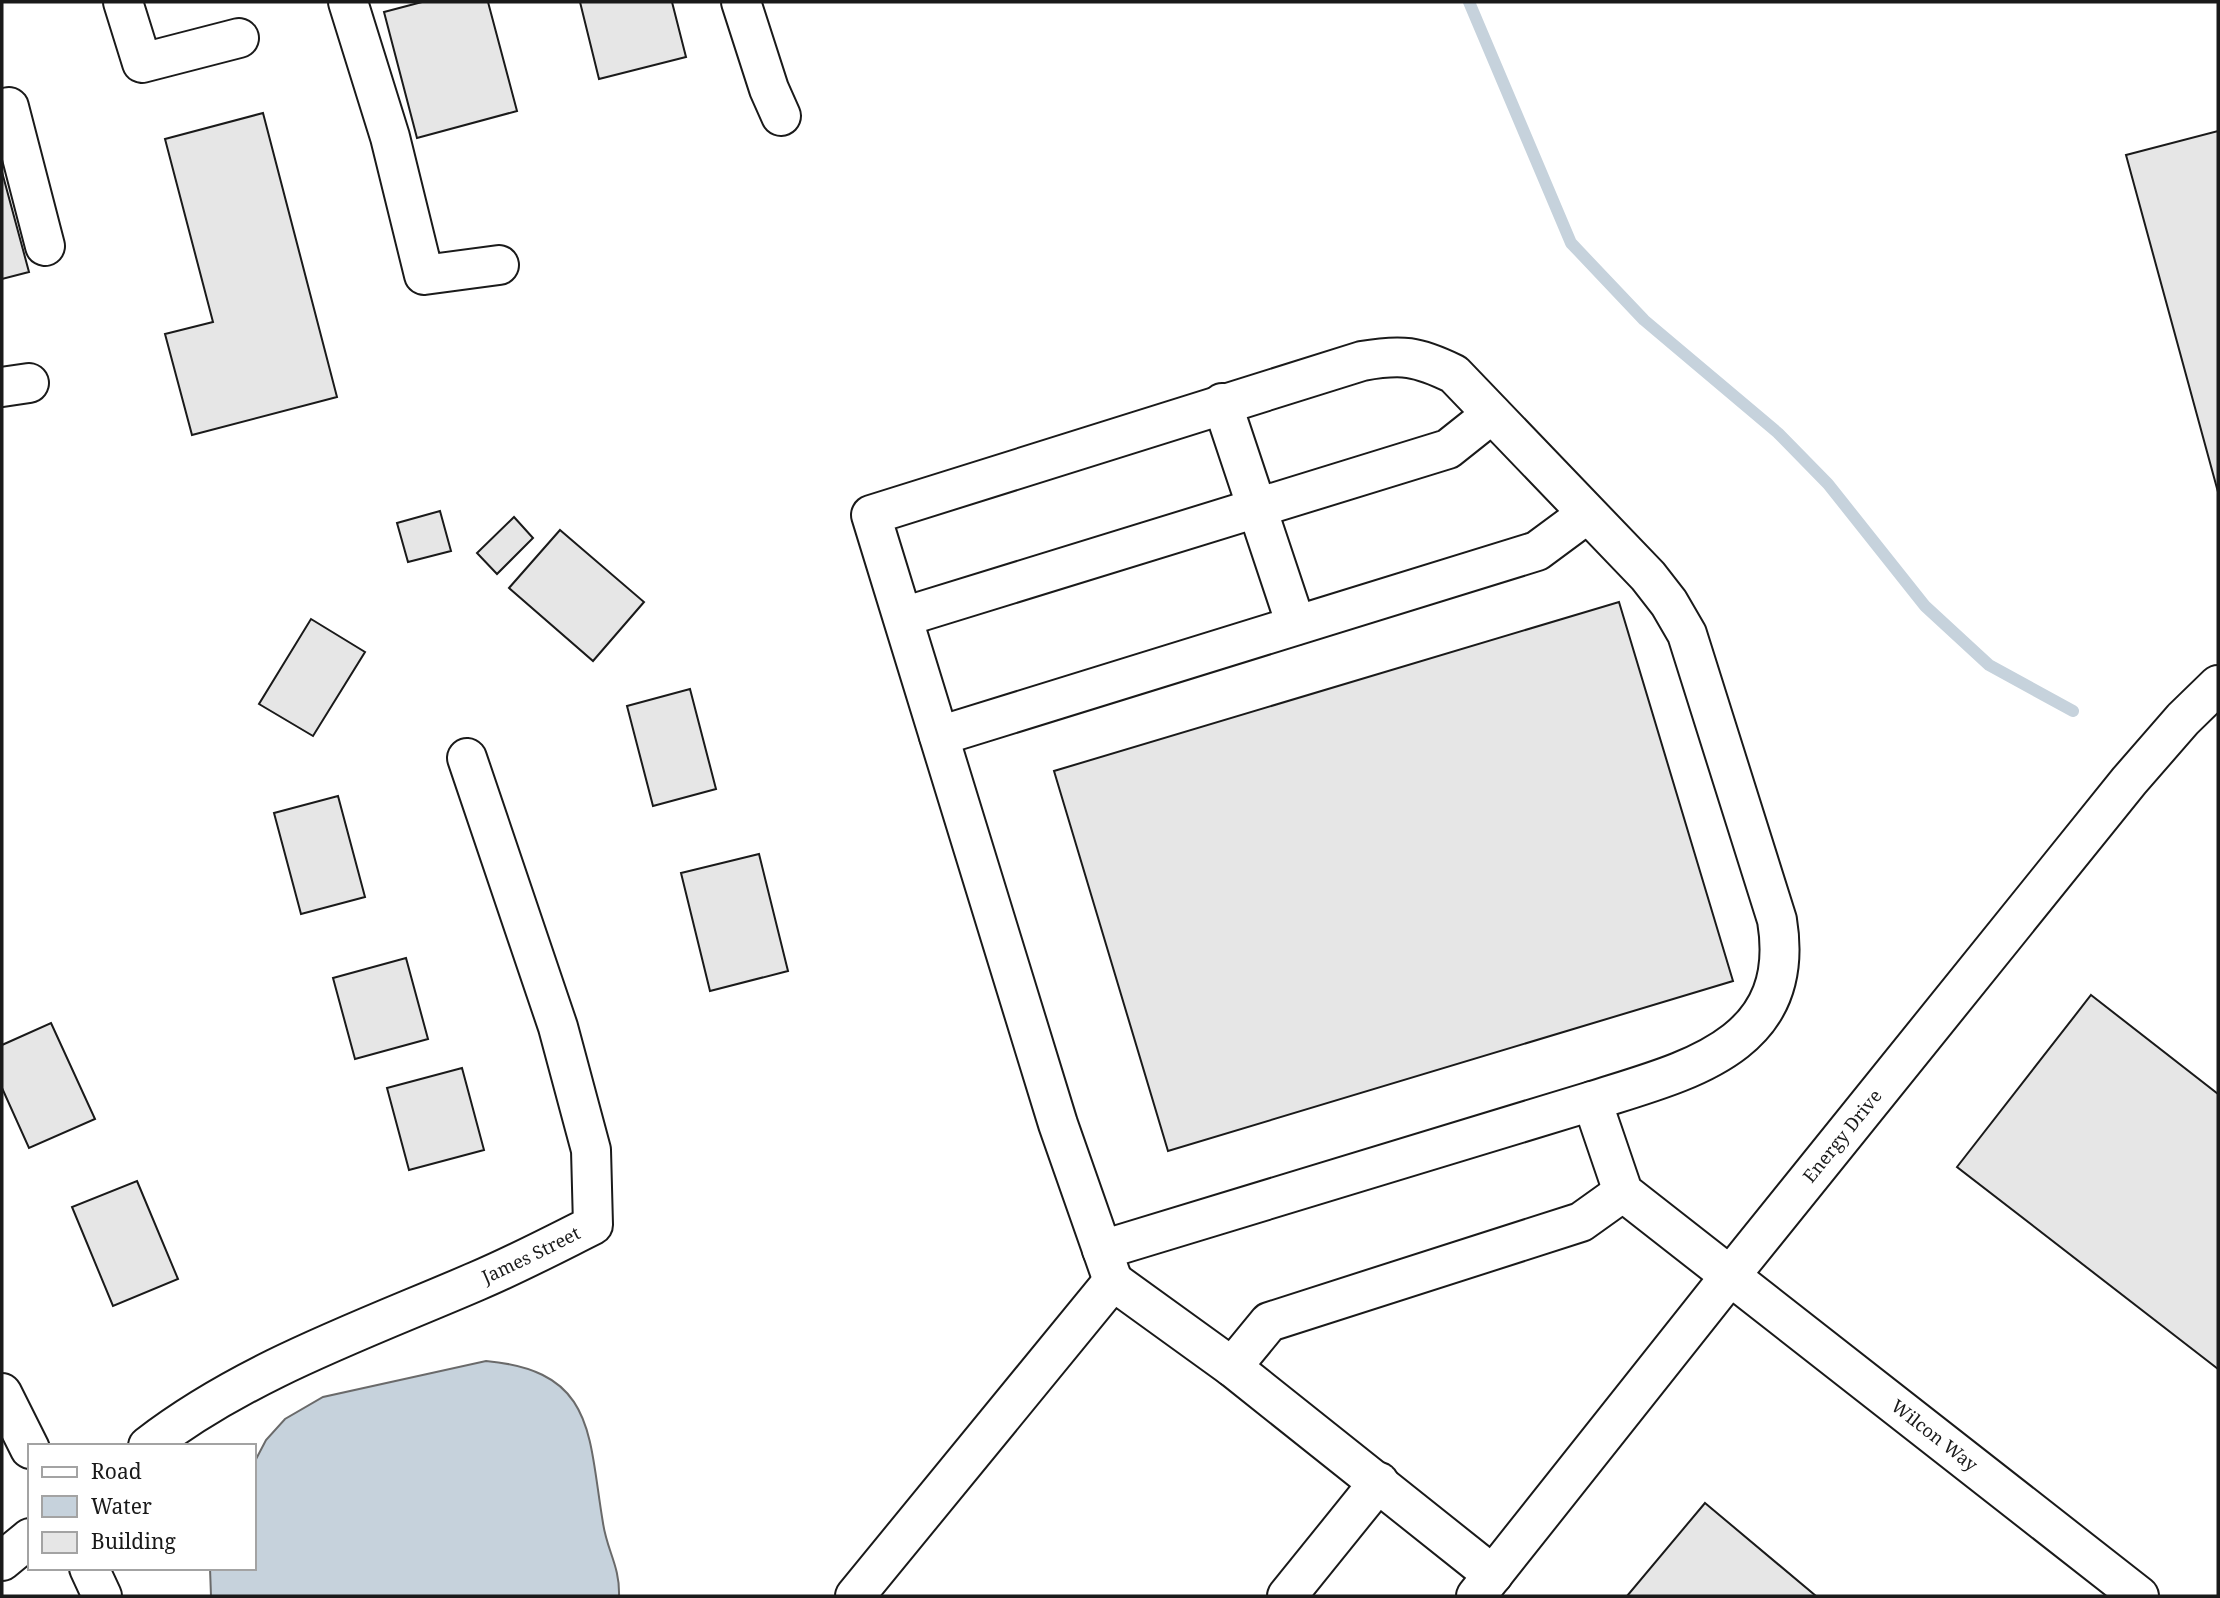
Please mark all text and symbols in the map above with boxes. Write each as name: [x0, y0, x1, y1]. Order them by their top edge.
street label: Energy Drive: [1797, 1084, 1887, 1187]
street label: James Street: [477, 1220, 584, 1289]
street label: Wilcon Way: [1887, 1394, 1984, 1477]
legend: [28, 1444, 256, 1570]
text: Road: [91, 1457, 142, 1485]
text: Water: [91, 1492, 152, 1520]
text: Building: [91, 1527, 176, 1555]

